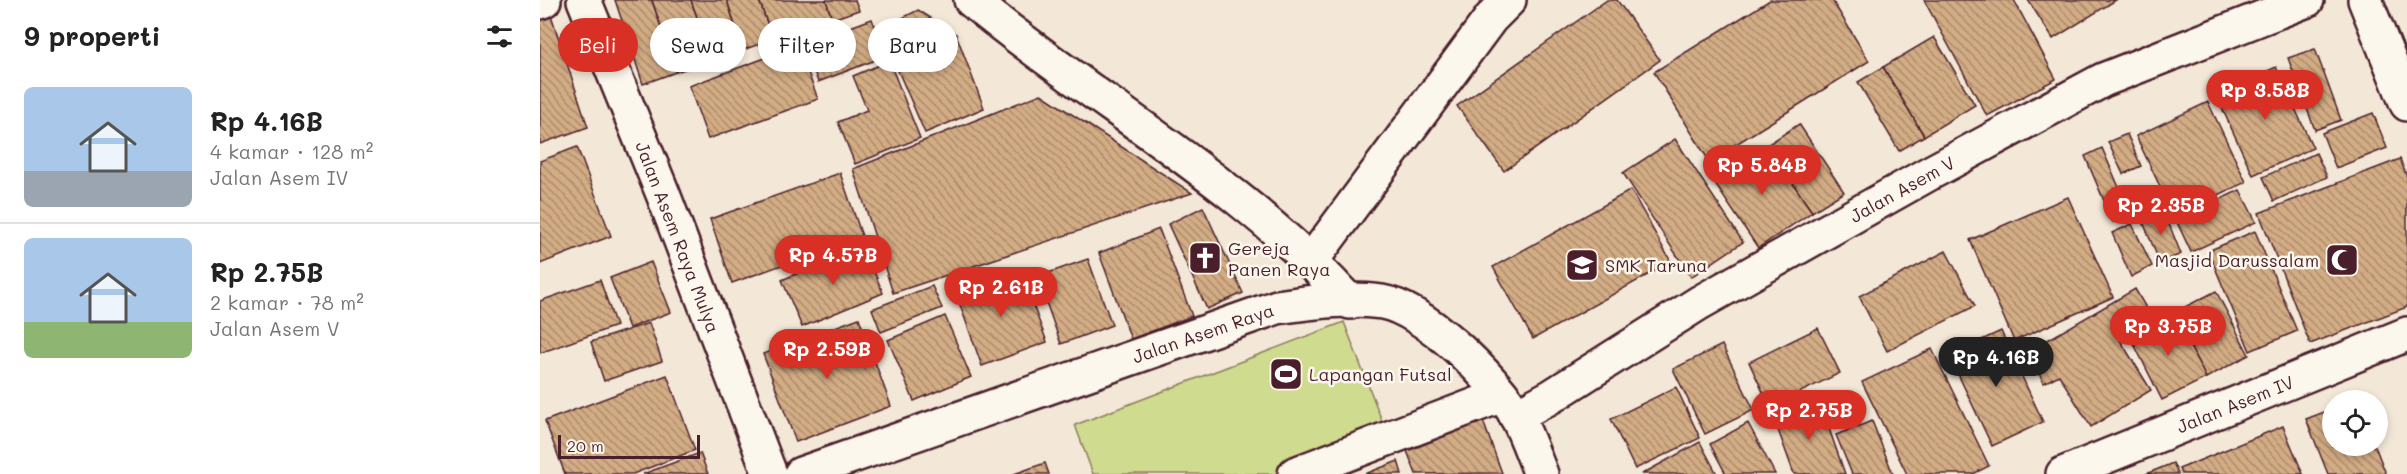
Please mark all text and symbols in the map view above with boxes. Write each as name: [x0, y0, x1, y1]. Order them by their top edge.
chip: Beli: [558, 18, 638, 72]
chip: Sewa: [650, 18, 746, 72]
chip: Filter: [758, 18, 856, 72]
chip: Baru: [868, 18, 958, 72]
text: 9 properti: [24, 19, 160, 53]
icon: filters: [483, 20, 516, 53]
pin: Rp 3.58B: [2203, 70, 2327, 121]
text: Rp 3.58B: [2220, 76, 2310, 102]
text: Rp 4.16B: [210, 104, 323, 138]
icon: home: [72, 111, 144, 183]
text: 4 kamar · 128 m²: [210, 138, 373, 164]
street label: Jalan Asem Raya Mulya: [630, 138, 726, 336]
pin: Rp 5.84B: [1700, 145, 1824, 196]
street label: Jalan Asem V: [1845, 150, 1959, 228]
text: Rp 5.84B: [1717, 151, 1807, 177]
text: Jalan Asem IV: [210, 164, 348, 190]
pin: Rp 2.35B: [2099, 185, 2223, 236]
text: Rp 2.35B: [2117, 191, 2205, 217]
pin: Rp 4.57B: [771, 235, 895, 286]
place label: Gereja Panen Raya: [1228, 236, 1330, 281]
church icon: Gereja Panen Raya: [1187, 240, 1223, 276]
text: Rp 4.57B: [789, 241, 877, 267]
mosque icon: Masjid Darussalam: [2324, 242, 2360, 278]
school or university icon: SMK Taruna: [1564, 247, 1600, 283]
place label: Masjid Darussalam: [2155, 248, 2319, 272]
place label: SMK Taruna: [1605, 253, 1707, 277]
text: Rp 2.75B: [210, 255, 323, 289]
icon: home: [72, 262, 144, 334]
pin: Rp 2.61B: [939, 267, 1063, 318]
text: Rp 2.61B: [958, 273, 1044, 299]
text: 2 kamar · 78 m²: [210, 289, 364, 315]
street label: Jalan Asem Raya: [1129, 298, 1277, 368]
pin: Rp 3.75B: [2106, 306, 2230, 357]
text: Rp 3.75B: [2124, 312, 2212, 338]
text: Jalan Asem V: [210, 315, 340, 341]
pin: Rp 2.59B: [765, 329, 889, 380]
text: Rp 2.59B: [783, 335, 871, 361]
pin: Rp 4.16B: [1934, 337, 2058, 388]
text: Rp 4.16B: [1953, 343, 2039, 369]
sports icon: Lapangan Futsal: [1268, 356, 1304, 392]
place label: Lapangan Futsal: [1309, 362, 1452, 386]
street label: Jalan Asem IV: [2173, 370, 2297, 438]
pin: Rp 2.75B: [1747, 390, 1871, 441]
map controls: [2322, 390, 2388, 456]
button: locate: [2322, 390, 2388, 456]
text: Rp 2.75B: [1765, 396, 1853, 422]
scale bar: [558, 432, 700, 460]
text: 20 m: [567, 435, 604, 456]

